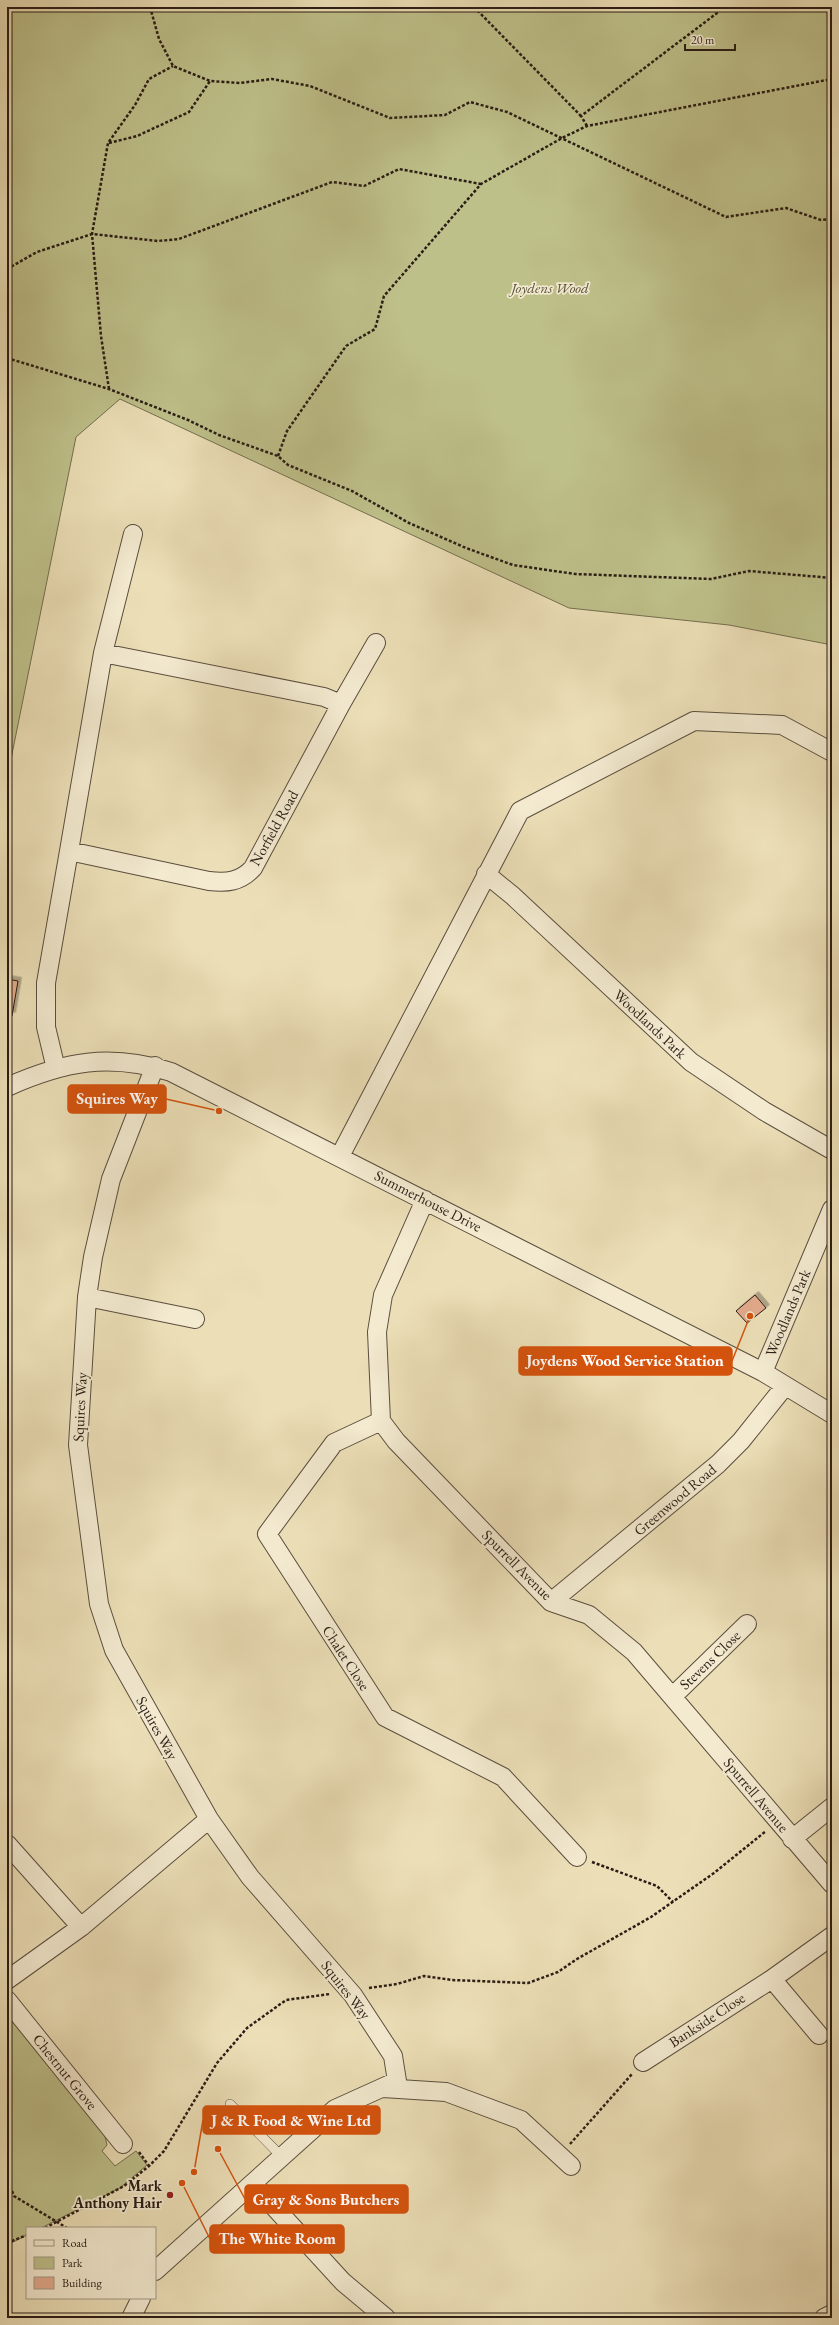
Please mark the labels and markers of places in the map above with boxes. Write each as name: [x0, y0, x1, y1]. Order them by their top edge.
callout: Squires Way: [68, 1085, 166, 1113]
callout: Joydens Wood Service Station: [519, 1347, 732, 1375]
callout: J & R Food & Wine Ltd: [203, 2106, 380, 2134]
place label: Mark Anthony Hair: [72, 2176, 163, 2212]
callout: Gray & Sons Butchers: [245, 2185, 408, 2213]
marker: Mark Anthony Hair: [165, 2190, 175, 2200]
callout: The White Room: [210, 2225, 344, 2253]

